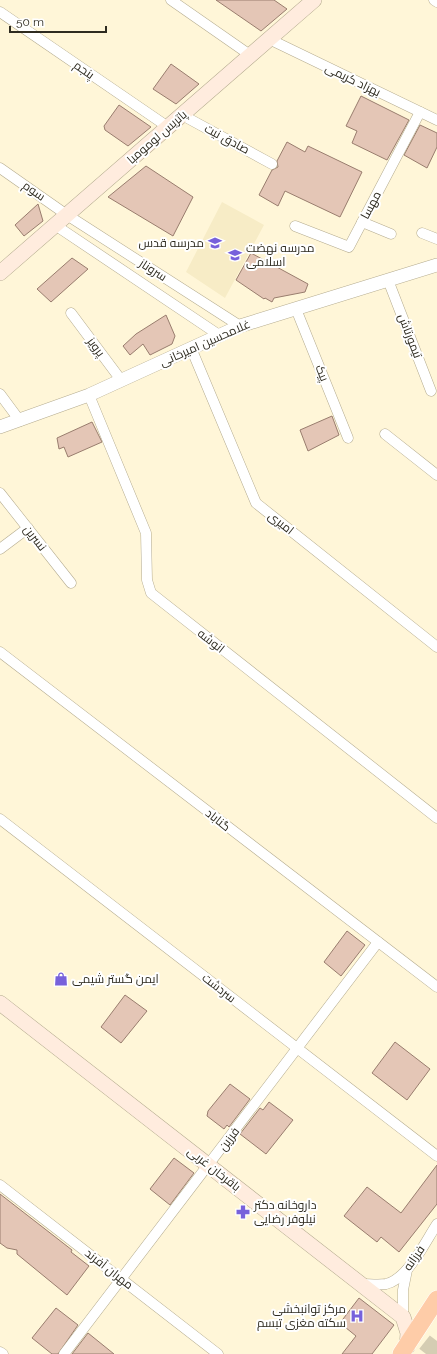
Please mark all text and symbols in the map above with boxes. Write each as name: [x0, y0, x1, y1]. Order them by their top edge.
scale bar: [10, 8, 106, 34]
text: 50 m: [16, 15, 44, 29]
street label: پنجم: [70, 58, 98, 84]
street label: بهزاد کریمی: [323, 61, 383, 99]
street label: پاتریس لومومبا: [124, 107, 192, 168]
street label: صادق نیت: [202, 121, 252, 157]
street label: سوم: [19, 178, 48, 205]
street label: مهسا: [358, 189, 384, 221]
school or university icon: مدرسه قدس: [207, 235, 223, 251]
place label: مدرسه قدس: [139, 236, 204, 250]
place label: مدرسه نهضت اسلامی: [246, 241, 314, 269]
school or university icon: مدرسه نهضت اسلامی: [227, 247, 243, 263]
street label: سروناز: [136, 255, 169, 284]
street label: تیمورتاش: [395, 312, 425, 361]
street label: غلامحسین امیرخانی: [158, 317, 252, 369]
street label: پرویز: [82, 334, 108, 361]
street label: پیک: [311, 363, 332, 385]
street label: امیری: [265, 509, 297, 537]
street label: نسرین: [21, 522, 49, 554]
street label: انوشه: [195, 626, 227, 656]
street label: گناباد: [203, 806, 233, 834]
shop icon: ایمن گستر شیمی: [53, 971, 69, 987]
street label: سردشت: [199, 971, 239, 1005]
place label: ایمن گستر شیمی: [72, 972, 159, 986]
street label: فرزین: [216, 1125, 242, 1153]
street label: باقرخان غربی: [185, 1144, 243, 1194]
place label: داروخانه دکتر نیلوفر رضایی: [253, 1198, 317, 1226]
pharmacy icon: داروخانه دکتر نیلوفر رضایی: [235, 1204, 251, 1220]
street label: فرزانه: [400, 1243, 428, 1273]
street label: مهران آفرند: [82, 1246, 136, 1292]
place label: مرکز توانبخشی سکته مغزی تبسم: [257, 1302, 346, 1331]
hospital icon: مرکز توانبخشی سکته مغزی تبسم: [349, 1308, 365, 1324]

